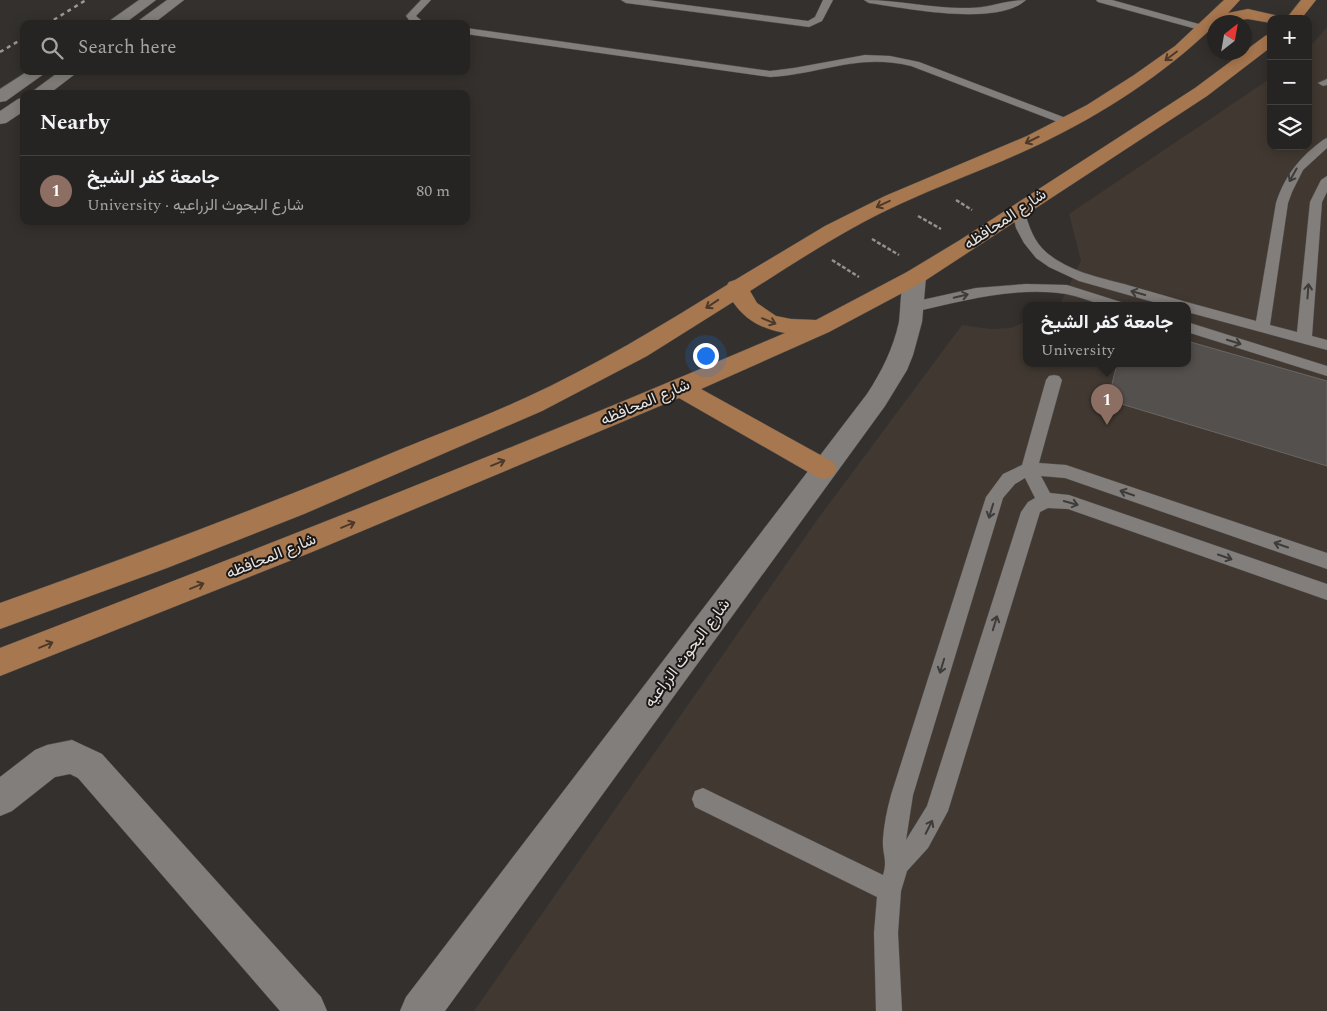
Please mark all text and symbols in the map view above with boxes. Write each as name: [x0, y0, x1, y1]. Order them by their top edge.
north arrow: [1207, 15, 1252, 60]
map controls: [1267, 15, 1312, 150]
button: +: [1267, 15, 1312, 60]
search box: [20, 20, 470, 75]
text: Search here: [78, 33, 177, 62]
icon: search: [38, 34, 66, 62]
one-way arrow: [1165, 51, 1178, 62]
button: −: [1267, 60, 1312, 105]
button: layers: [1267, 105, 1312, 150]
text: Nearby: [40, 107, 110, 139]
one-way arrow: [1025, 136, 1040, 145]
text: جامعة كفر الشيخ: [87, 163, 219, 192]
one-way arrow: [1287, 168, 1297, 182]
text: 1: [52, 179, 60, 203]
text: 80 m: [416, 179, 450, 203]
street label: شارع المحافظه: [959, 182, 1051, 256]
text: University · شارع البحوث الزراعيه: [87, 193, 304, 217]
one-way arrow: [875, 200, 890, 210]
one-way arrow: [1303, 283, 1313, 299]
one-way arrow: [1130, 288, 1146, 297]
one-way arrow: [952, 291, 968, 300]
one-way arrow: [705, 299, 719, 309]
popup: [1023, 302, 1191, 367]
text: جامعة كفر الشيخ: [1041, 308, 1173, 337]
one-way arrow: [761, 316, 776, 326]
text: University: [1041, 338, 1115, 362]
one-way arrow: [1225, 338, 1241, 347]
your location: [693, 343, 719, 369]
street label: شارع المحافظه: [597, 372, 693, 432]
pin: 1: [1091, 384, 1123, 425]
one-way arrow: [490, 458, 505, 467]
one-way arrow: [1120, 488, 1135, 497]
one-way arrow: [1063, 499, 1079, 509]
one-way arrow: [986, 503, 995, 518]
one-way arrow: [339, 520, 355, 529]
street label: شارع المحافظه: [222, 527, 320, 585]
one-way arrow: [1273, 540, 1289, 550]
one-way arrow: [1216, 553, 1232, 562]
one-way arrow: [189, 580, 204, 590]
street label: شارع البحوث الزراعيه: [638, 594, 736, 712]
one-way arrow: [991, 615, 1001, 631]
one-way arrow: [37, 640, 53, 649]
one-way arrow: [937, 658, 947, 674]
one-way arrow: [924, 819, 934, 834]

